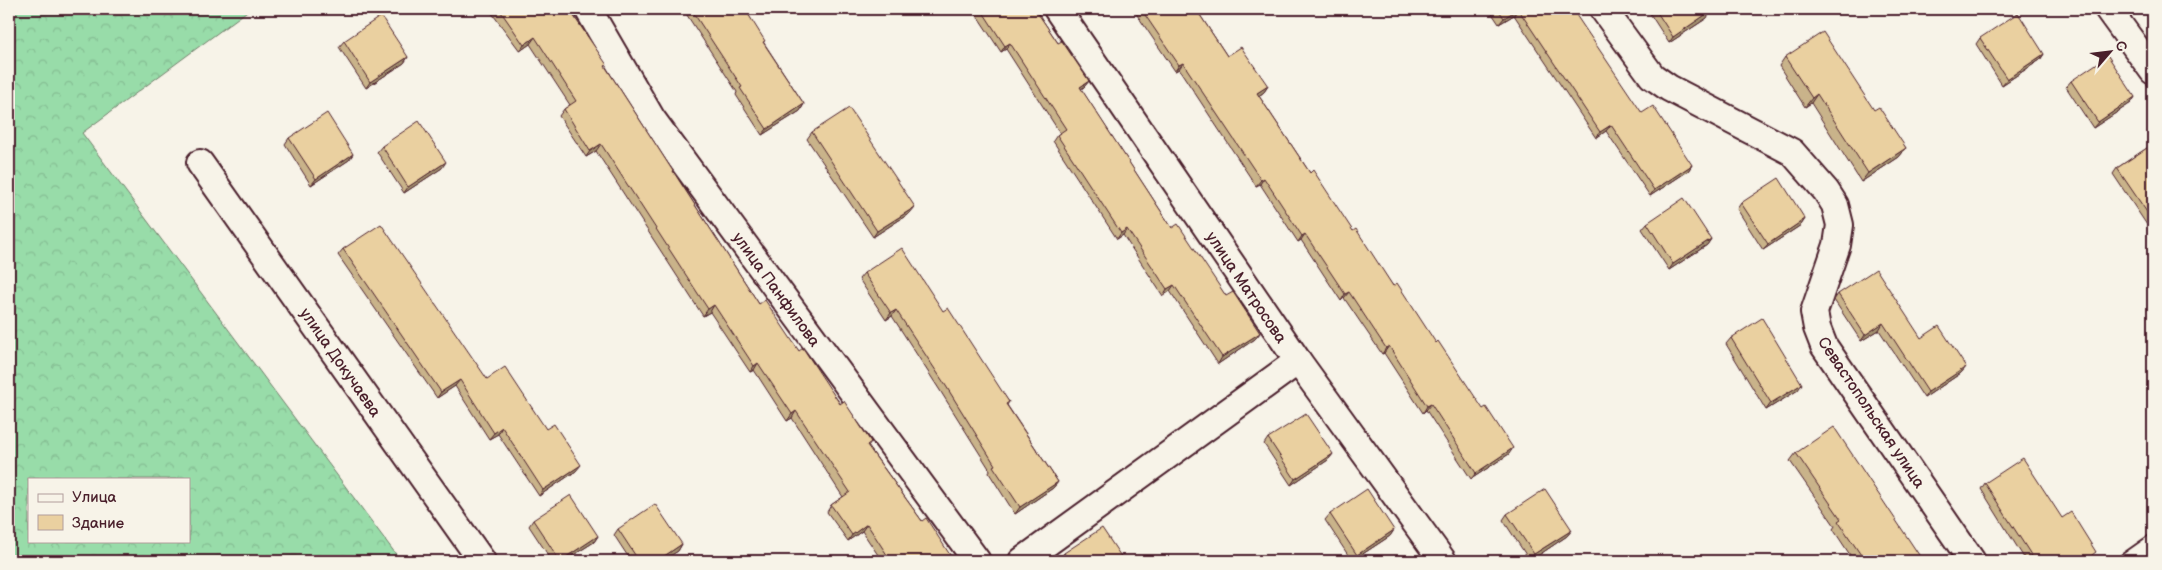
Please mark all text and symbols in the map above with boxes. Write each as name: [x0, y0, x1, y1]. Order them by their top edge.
north arrow: [2084, 28, 2134, 78]
text: С: [2111, 38, 2131, 55]
street label: улица Панфилова: [728, 229, 824, 351]
street label: улица Матросова: [1201, 229, 1290, 348]
street label: улица Докучаева: [295, 305, 385, 421]
street label: Севастопольская улица: [1813, 334, 1929, 493]
legend: [28, 478, 190, 542]
text: Улица: [72, 488, 117, 507]
text: Здание: [72, 514, 124, 533]

